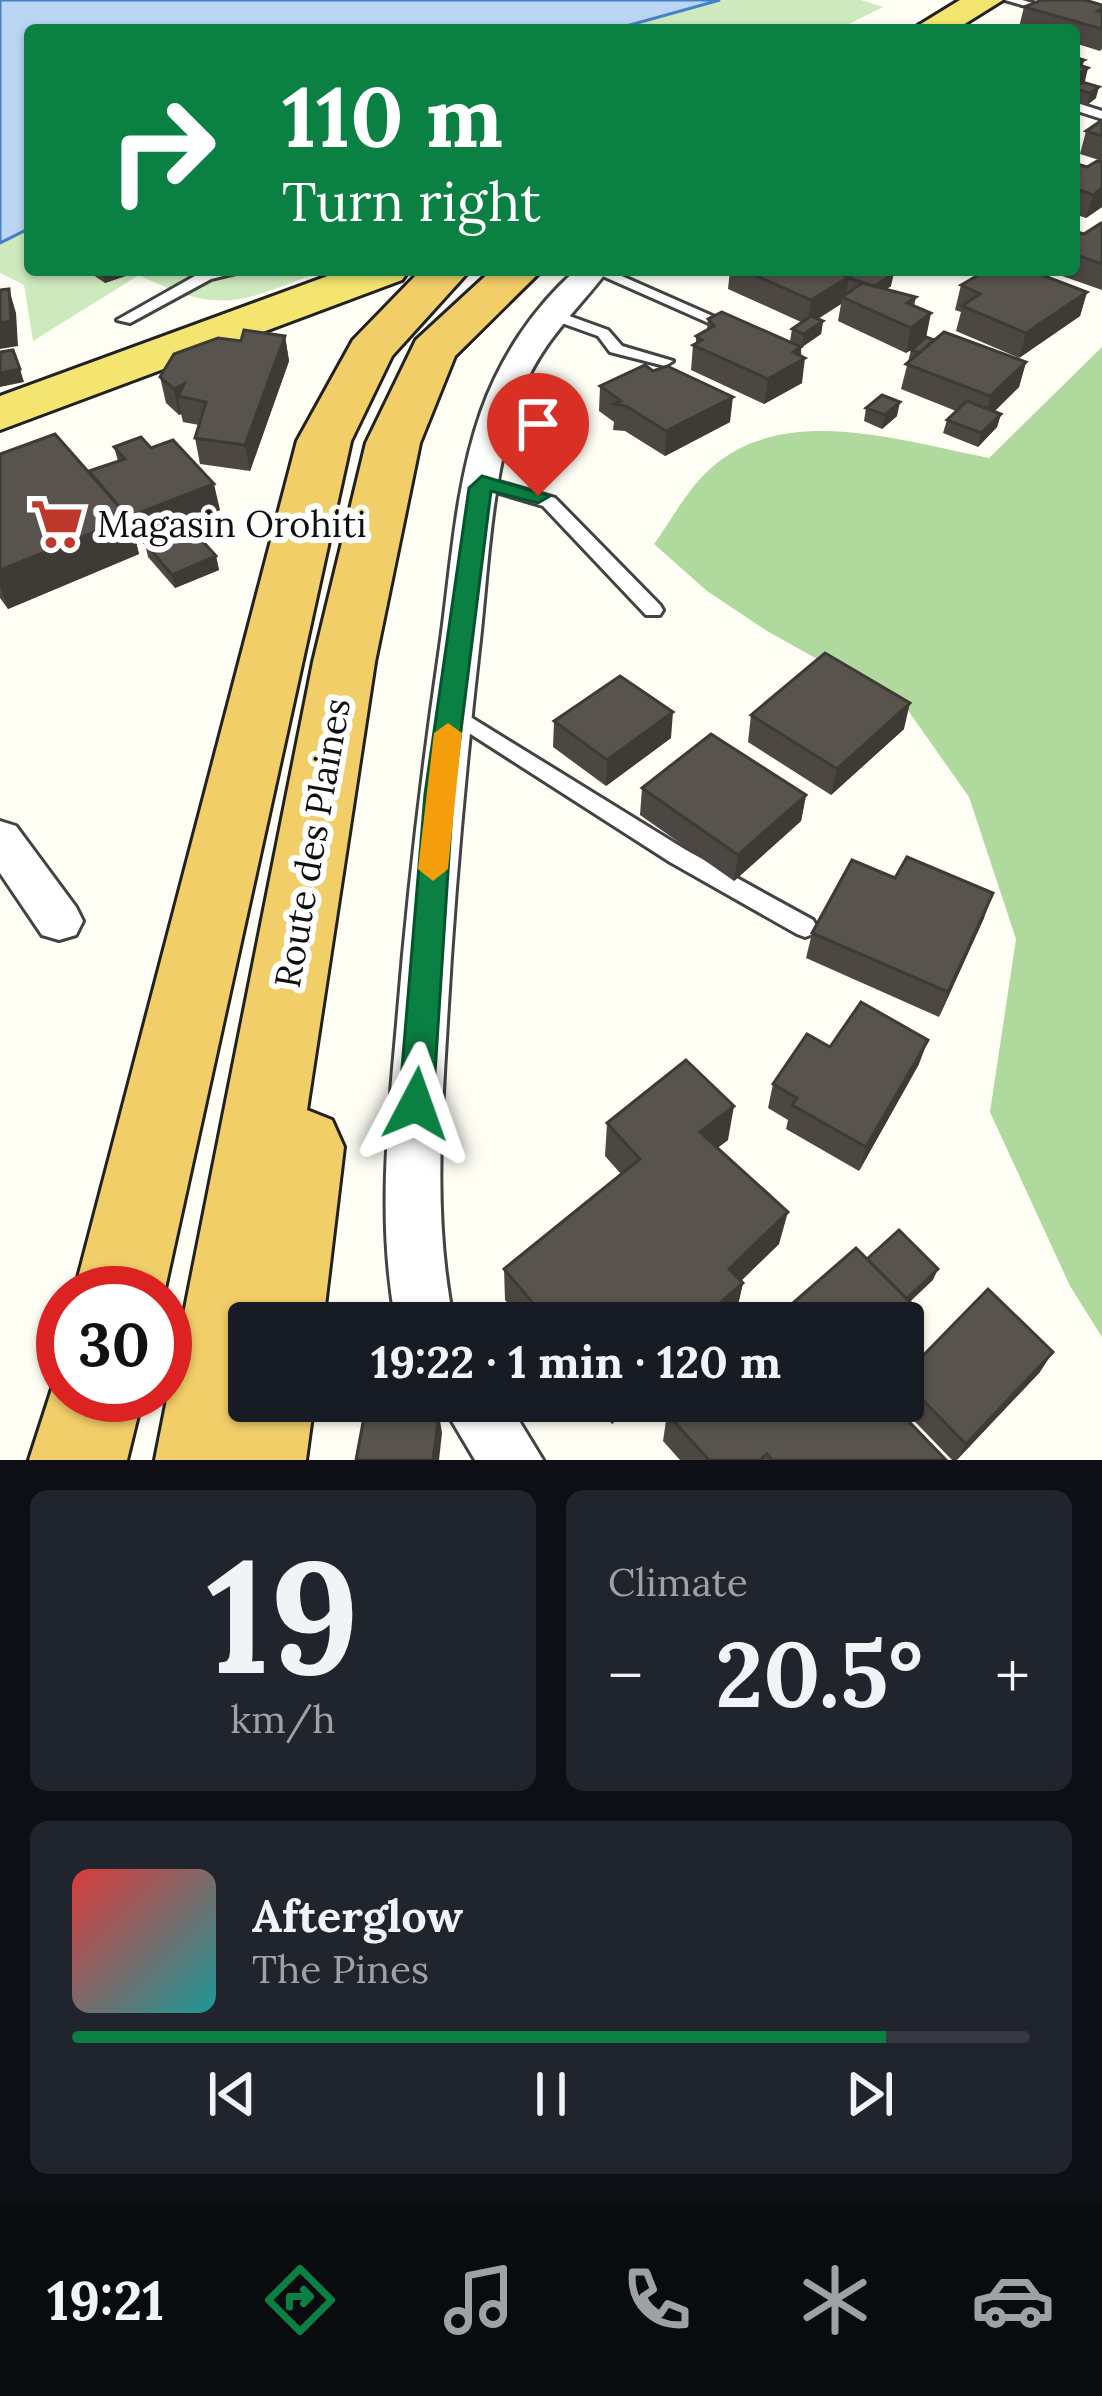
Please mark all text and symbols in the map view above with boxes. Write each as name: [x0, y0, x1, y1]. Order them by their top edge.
text: 110 m: [282, 62, 503, 170]
icon: right: [84, 72, 240, 228]
text: Turn right: [282, 167, 541, 236]
pin: [487, 373, 589, 496]
icon: arrive: [505, 391, 571, 457]
supermarket icon: Magasin Orohiti: [28, 495, 86, 553]
place label: Magasin Orohiti: [97, 501, 367, 547]
street label: Route des Plaines: [264, 695, 360, 991]
position arrow: [353, 1041, 479, 1167]
speed limit sign: 30: [36, 1266, 192, 1422]
text: 19:22 · 1 min · 120 m: [371, 1333, 781, 1390]
text: 19: [206, 1516, 360, 1716]
text: Climate: [608, 1557, 748, 1607]
text: 20.5°: [715, 1616, 923, 1732]
text: −: [608, 1633, 643, 1717]
text: +: [995, 1633, 1030, 1717]
text: km/h: [230, 1694, 336, 1744]
text: Afterglow: [252, 1887, 463, 1944]
text: The Pines: [252, 1944, 429, 1994]
icon: previous: [199, 2061, 265, 2127]
icon: pause: [518, 2061, 584, 2127]
icon: next: [837, 2061, 903, 2127]
icon: directions: [258, 2258, 342, 2342]
icon: music: [437, 2258, 521, 2342]
icon: phone: [615, 2258, 699, 2342]
icon: climate: [793, 2258, 877, 2342]
icon: car: [971, 2258, 1055, 2342]
text: 19:21: [47, 2266, 164, 2335]

